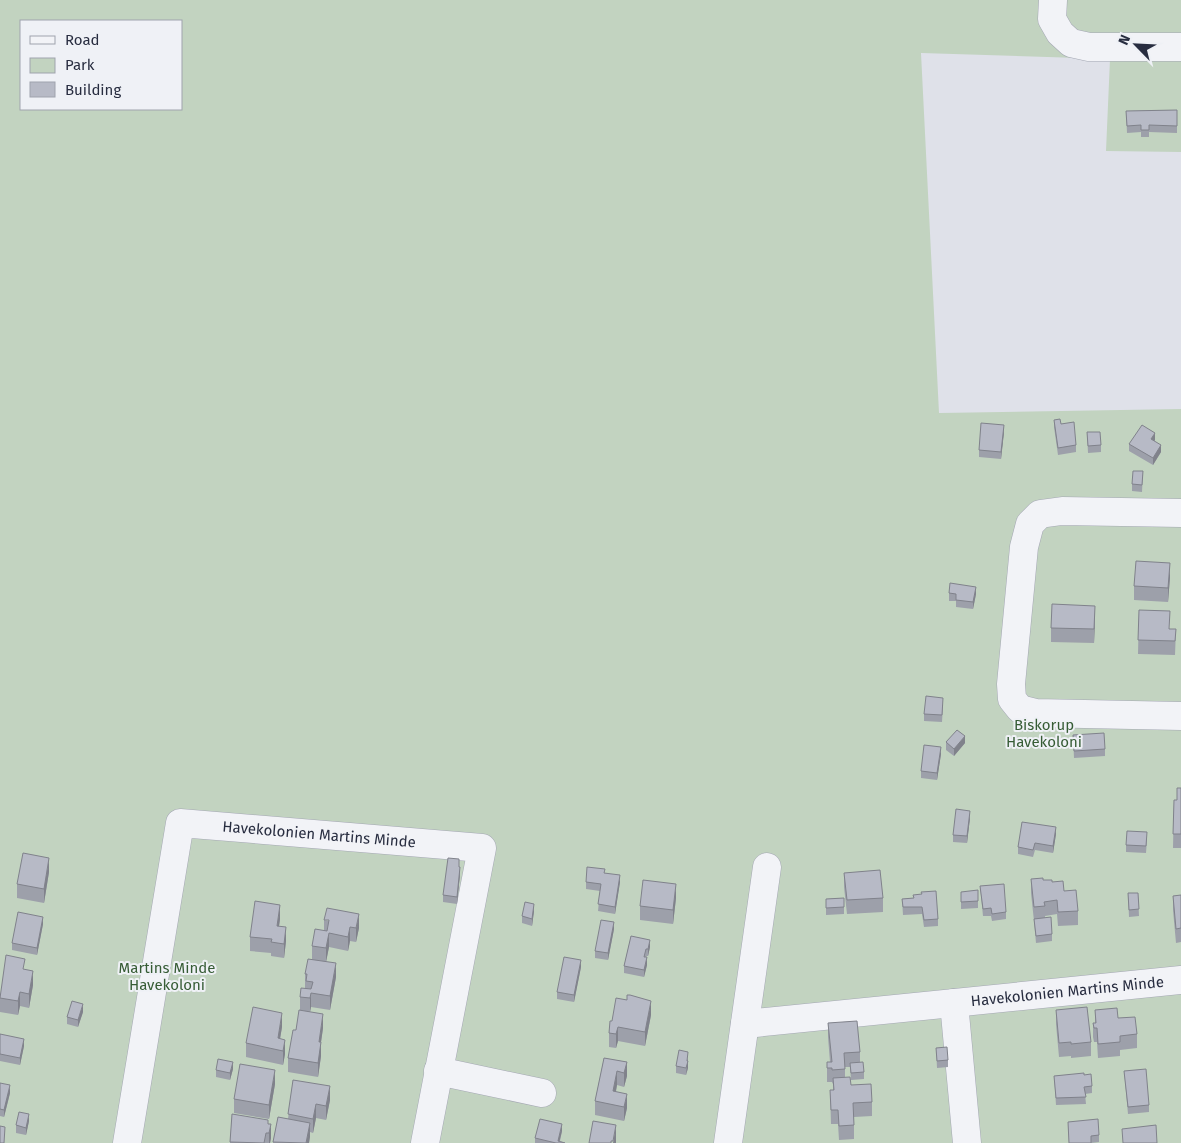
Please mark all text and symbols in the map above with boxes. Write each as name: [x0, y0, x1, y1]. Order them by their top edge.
legend: [20, 20, 182, 110]
north arrow: [1111, 20, 1161, 70]
text: Road: [65, 31, 100, 49]
text: N: [1115, 32, 1134, 48]
text: Park: [65, 56, 95, 74]
text: Building: [65, 81, 121, 99]
park label: Biskorup Havekoloni: [1006, 716, 1082, 751]
street label: Havekolonien Martins Minde: [222, 818, 417, 851]
park label: Martins Minde Havekoloni: [119, 959, 215, 994]
street label: Havekolonien Martins Minde: [970, 973, 1165, 1010]

